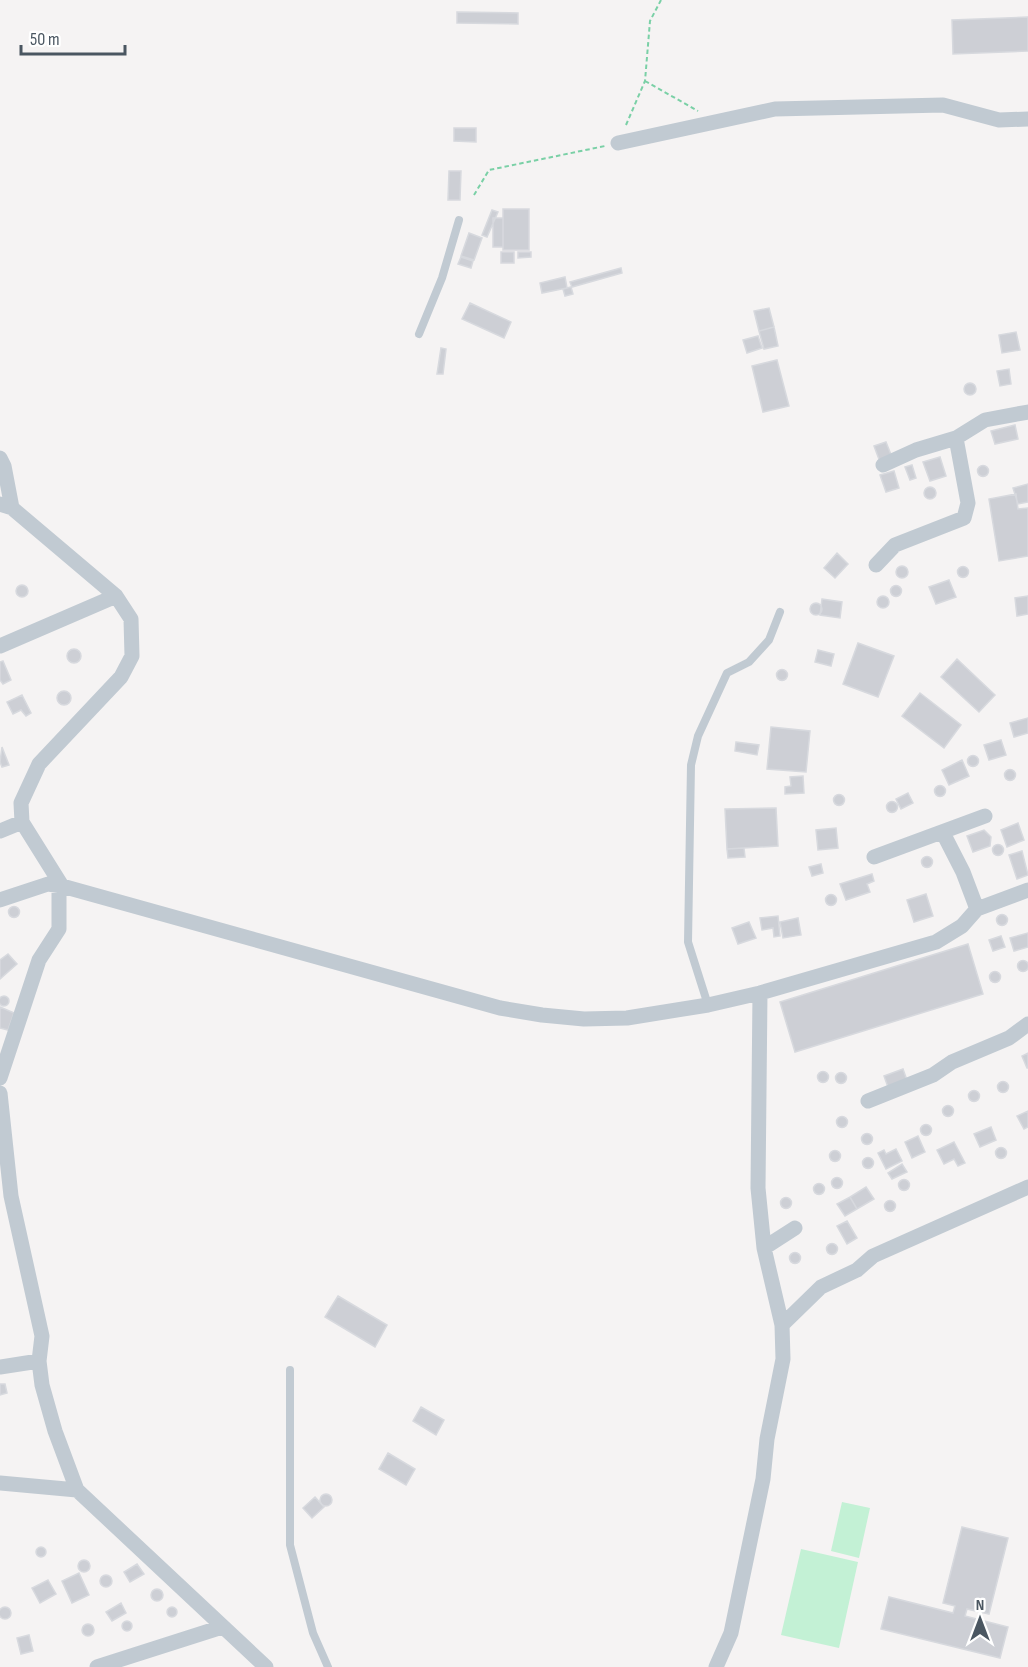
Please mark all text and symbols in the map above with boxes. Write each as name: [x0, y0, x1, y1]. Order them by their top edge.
scale bar: [21, 18, 124, 56]
text: 50 m: [30, 29, 60, 50]
north arrow: [950, 1589, 1010, 1649]
text: N: [976, 1596, 984, 1615]

